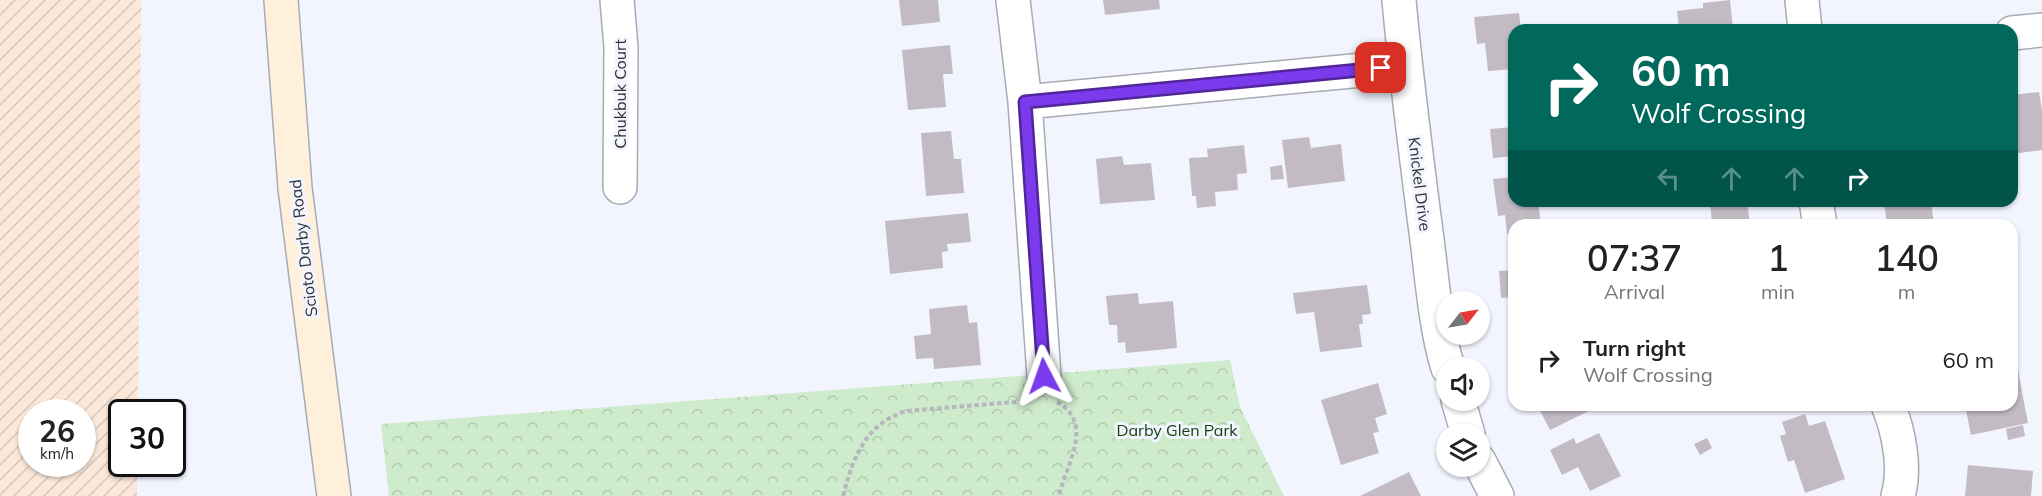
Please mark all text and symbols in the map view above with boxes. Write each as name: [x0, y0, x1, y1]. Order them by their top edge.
street label: Chukbuk Court: [610, 39, 630, 149]
pin: [1355, 42, 1406, 93]
text: 60 m: [1631, 44, 1731, 97]
icon: right: [1532, 48, 1610, 126]
icon: arrive: [1364, 51, 1397, 84]
text: Wolf Crossing: [1631, 96, 1806, 130]
street label: Knickel Drive: [1404, 136, 1436, 232]
icon: left: [1652, 162, 1685, 195]
icon: ahead: [1715, 162, 1748, 195]
icon: ahead: [1778, 162, 1811, 195]
icon: right: [1841, 162, 1874, 195]
street label: Scioto Darby Road: [285, 178, 321, 318]
text: 07:37: [1587, 235, 1682, 280]
text: 1: [1767, 235, 1789, 280]
text: 140: [1874, 235, 1939, 280]
text: Arrival: [1604, 279, 1665, 304]
text: min: [1761, 279, 1795, 304]
text: m: [1898, 279, 1915, 304]
north arrow: [1436, 291, 1490, 345]
map controls: [1436, 291, 1490, 477]
text: Turn right: [1583, 334, 1686, 362]
position arrow: [1012, 344, 1076, 408]
icon: right: [1532, 344, 1565, 377]
text: 60 m: [1943, 346, 1994, 374]
button: sound: [1436, 357, 1490, 411]
text: Wolf Crossing: [1583, 362, 1713, 387]
speed limit sign: 30: [108, 399, 186, 477]
text: 26: [39, 412, 75, 450]
park label: Darby Glen Park: [1117, 420, 1238, 440]
button: layers: [1436, 423, 1490, 477]
text: km/h: [40, 444, 74, 463]

